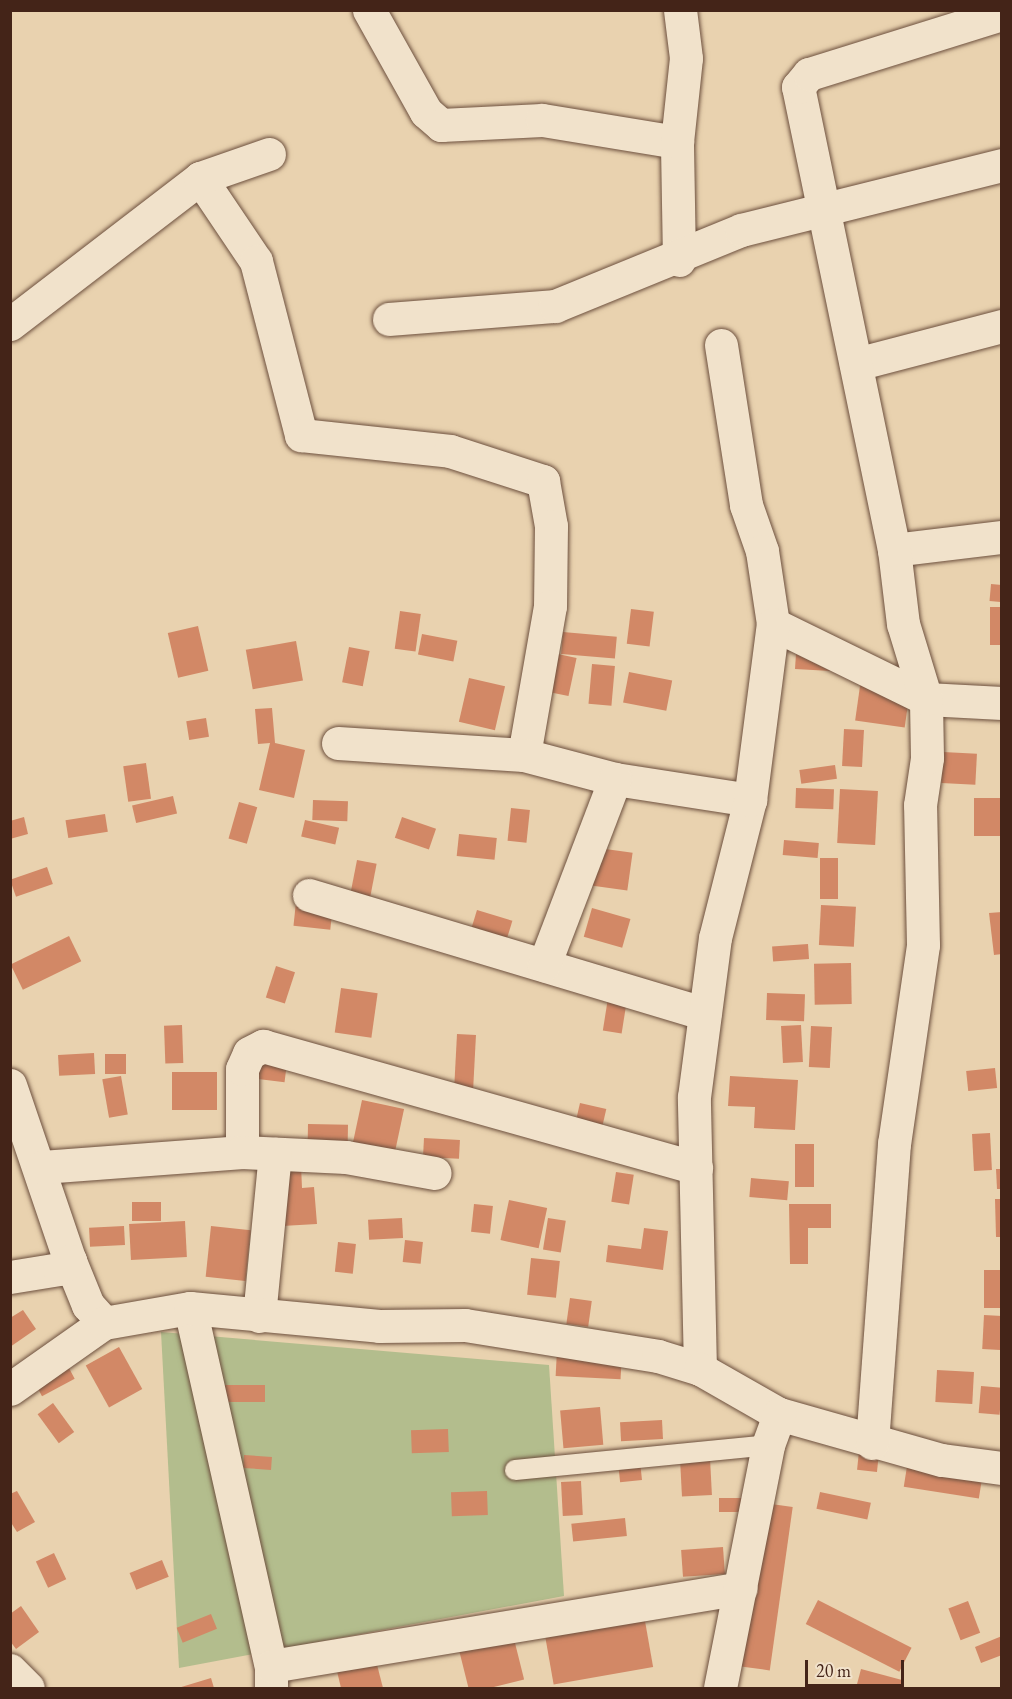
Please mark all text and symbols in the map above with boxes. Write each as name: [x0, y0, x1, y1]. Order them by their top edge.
scale bar: [808, 1648, 907, 1686]
text: 20 m: [816, 1659, 851, 1682]

